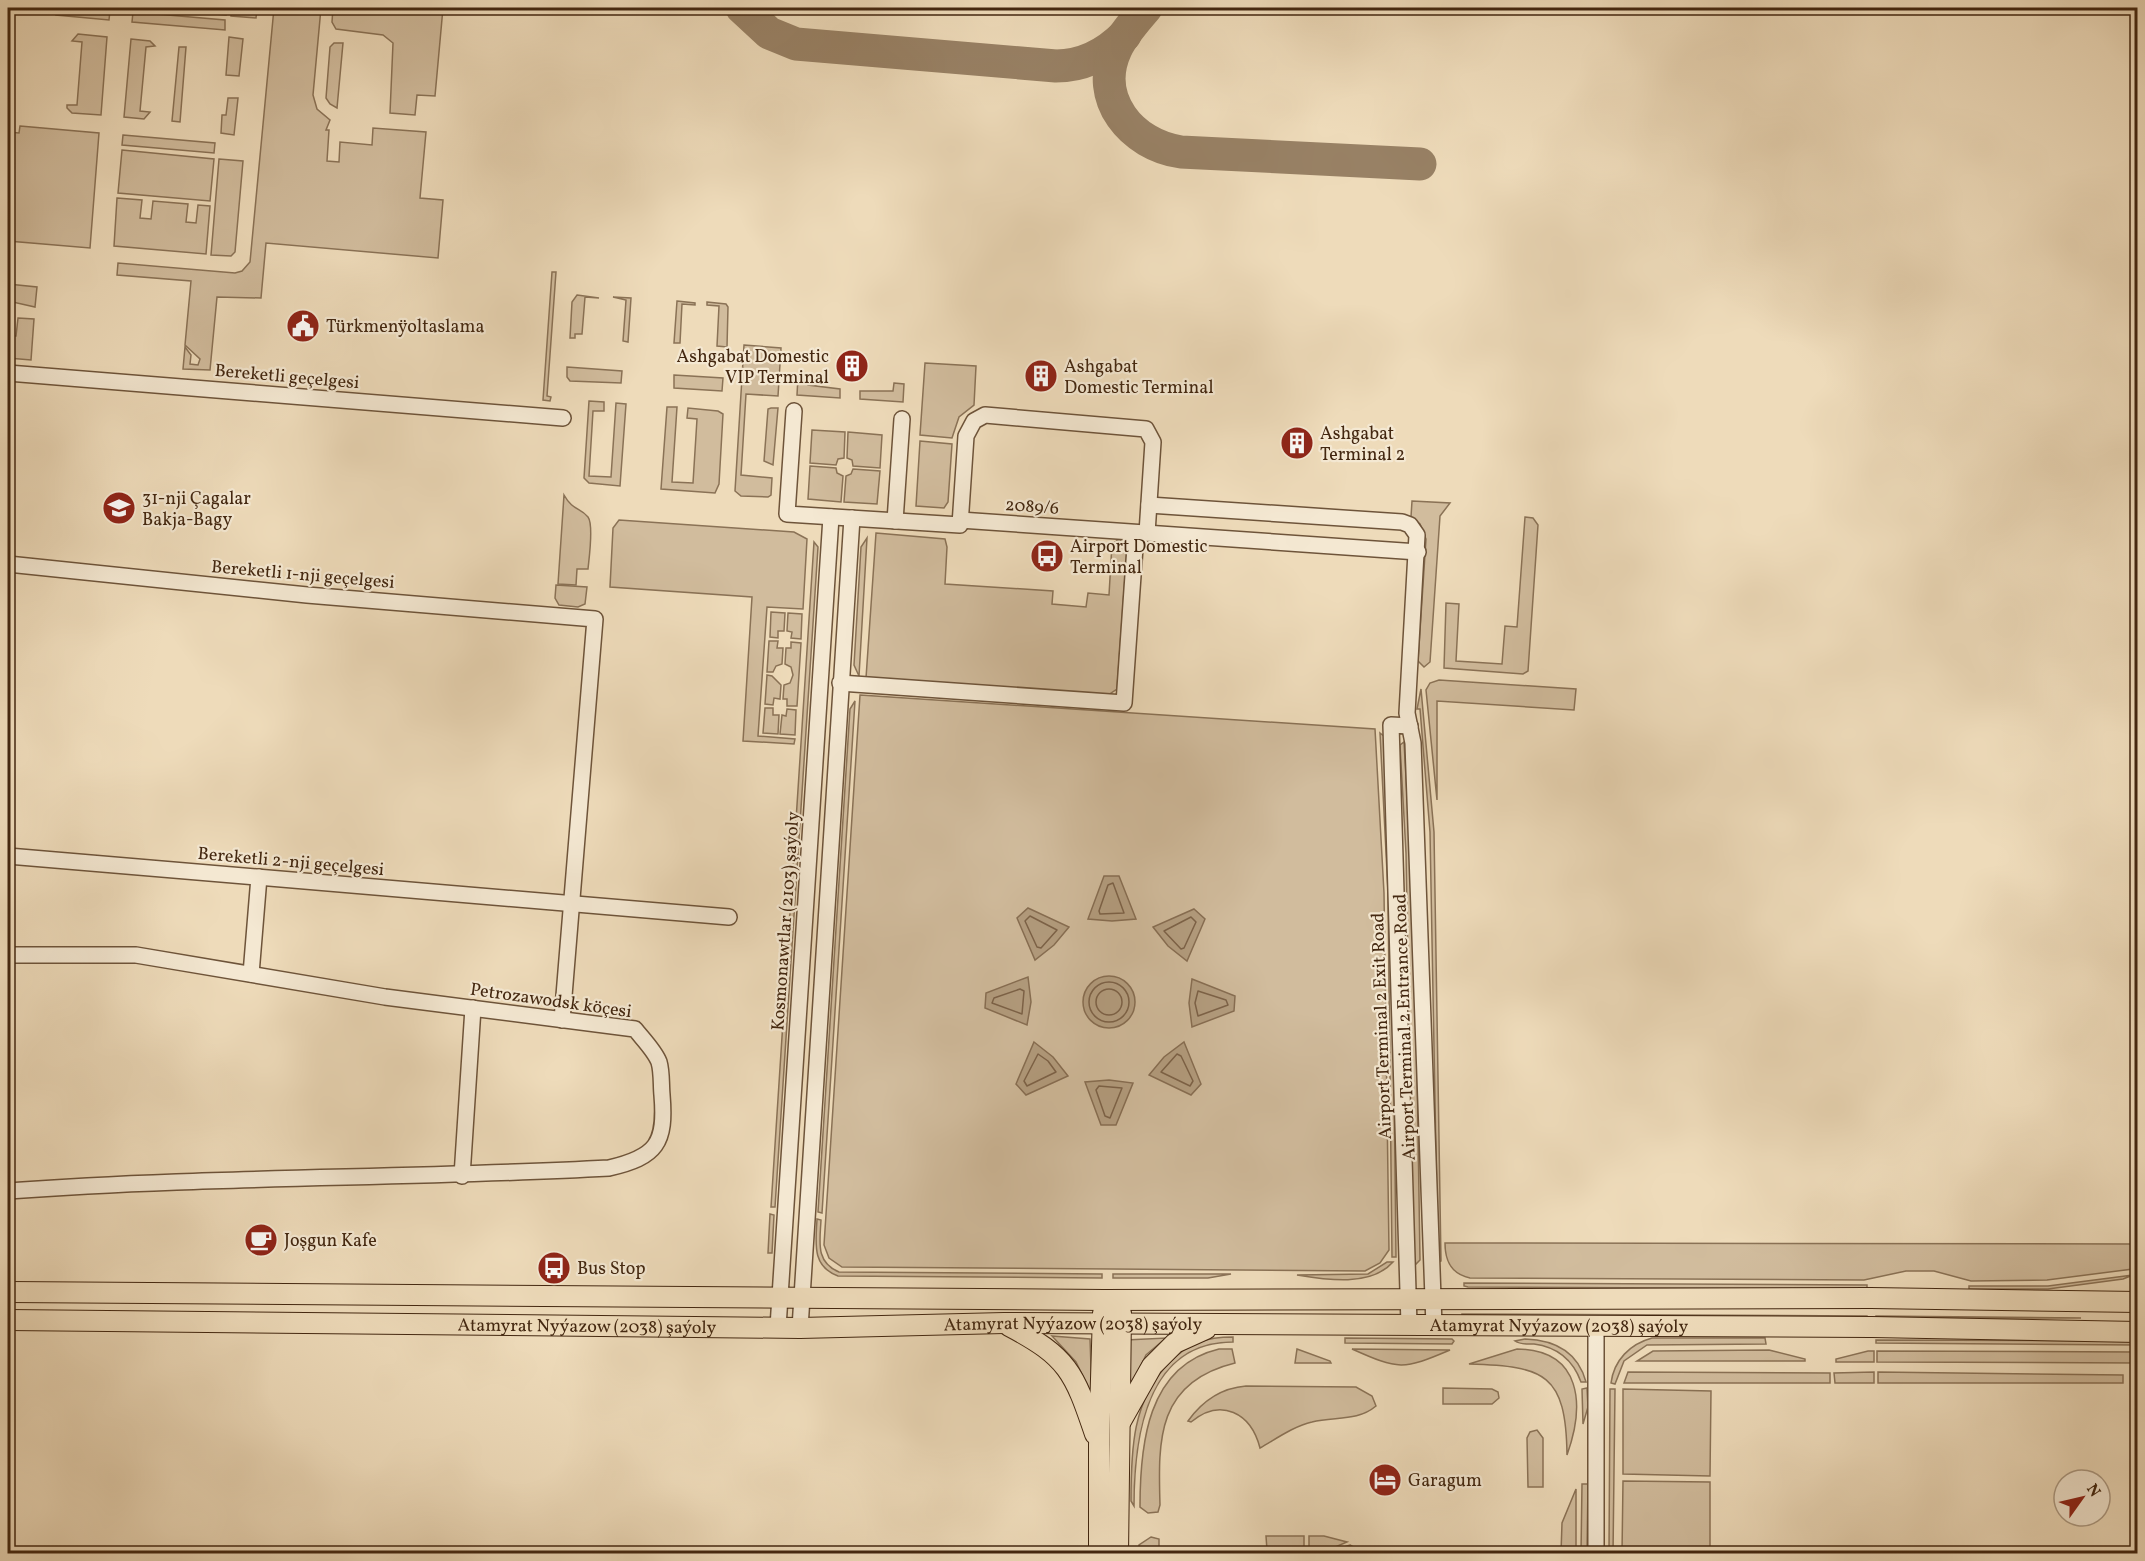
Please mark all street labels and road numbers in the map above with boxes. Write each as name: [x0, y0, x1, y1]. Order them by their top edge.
street label: Bereketli geçelgesi: [213, 359, 360, 396]
street label: 2089/6: [1004, 493, 1060, 522]
street label: Bereketli 1-nji geçelgesi: [210, 555, 396, 596]
street label: Kosmonawtlar (2103) şaýoly: [766, 810, 807, 1032]
street label: Bereketli 2-nji geçelgesi: [197, 842, 385, 883]
street label: Airport Terminal 2 Entrance Road: [1388, 893, 1423, 1161]
street label: Airport Terminal 2 Exit Road: [1366, 912, 1399, 1140]
street label: Petrozawodsk köçesi: [468, 978, 633, 1025]
street label: Atamyrat Nyýazow (2038) şaýoly: [943, 1312, 1203, 1338]
street label: Atamyrat Nyýazow (2038) şaýoly: [457, 1314, 717, 1341]
street label: Atamyrat Nyýazow (2038) şaýoly: [1429, 1314, 1689, 1340]

